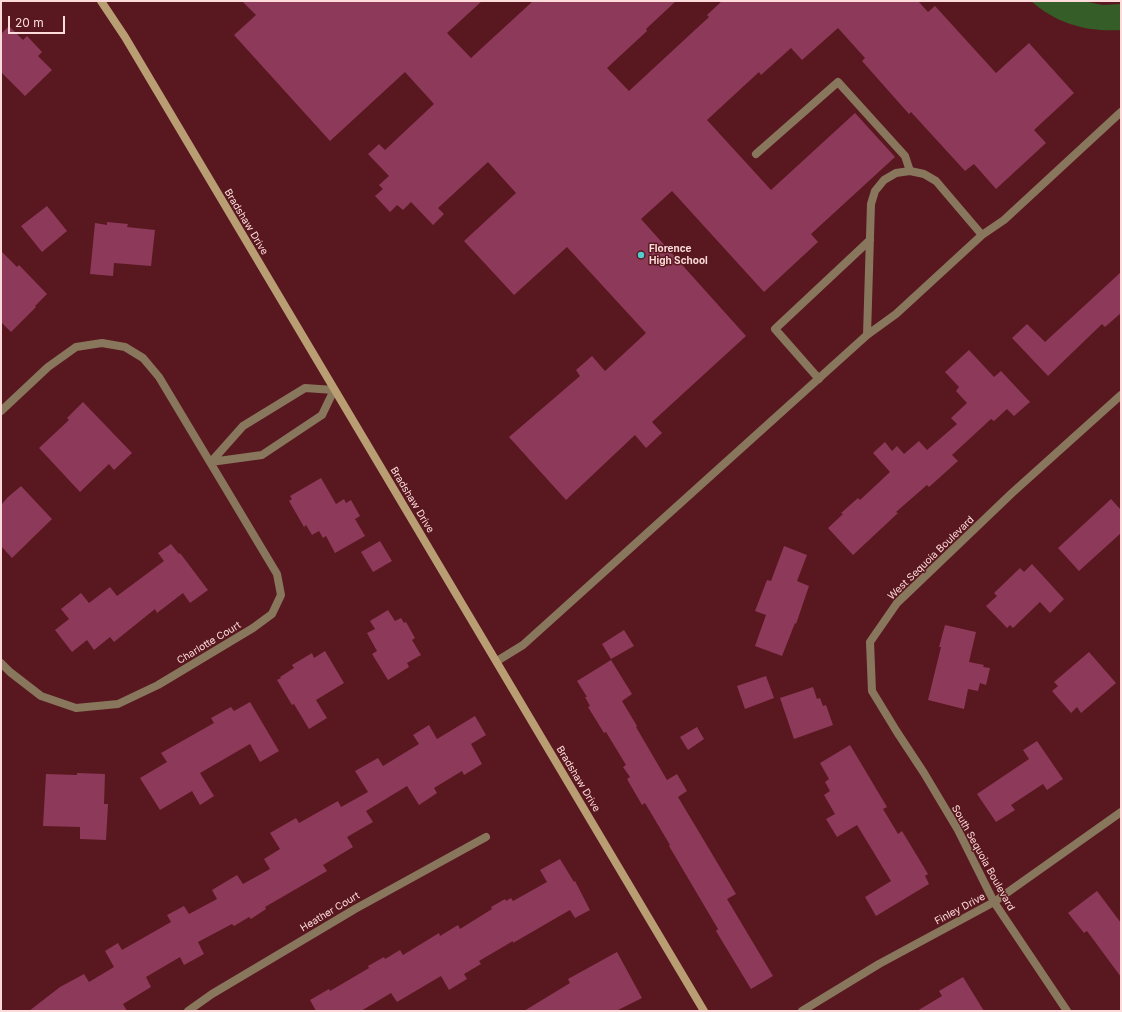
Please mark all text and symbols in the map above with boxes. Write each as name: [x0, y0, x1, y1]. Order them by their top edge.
scale bar: [10, 8, 67, 34]
text: 20 m: [15, 15, 44, 30]
street label: Bradshaw Drive: [222, 187, 270, 257]
place label: Florence High School: [649, 243, 708, 266]
marker: Florence High School: [636, 250, 646, 260]
street label: Bradshaw Drive: [388, 465, 436, 535]
street label: West Sequoia Boulevard: [885, 514, 977, 602]
street label: Charlotte Court: [175, 619, 243, 667]
street label: Bradshaw Drive: [554, 744, 602, 814]
street label: South Sequoia Boulevard: [949, 803, 1017, 913]
street label: Heather Court: [298, 890, 362, 934]
street label: Finley Drive: [933, 891, 987, 927]

